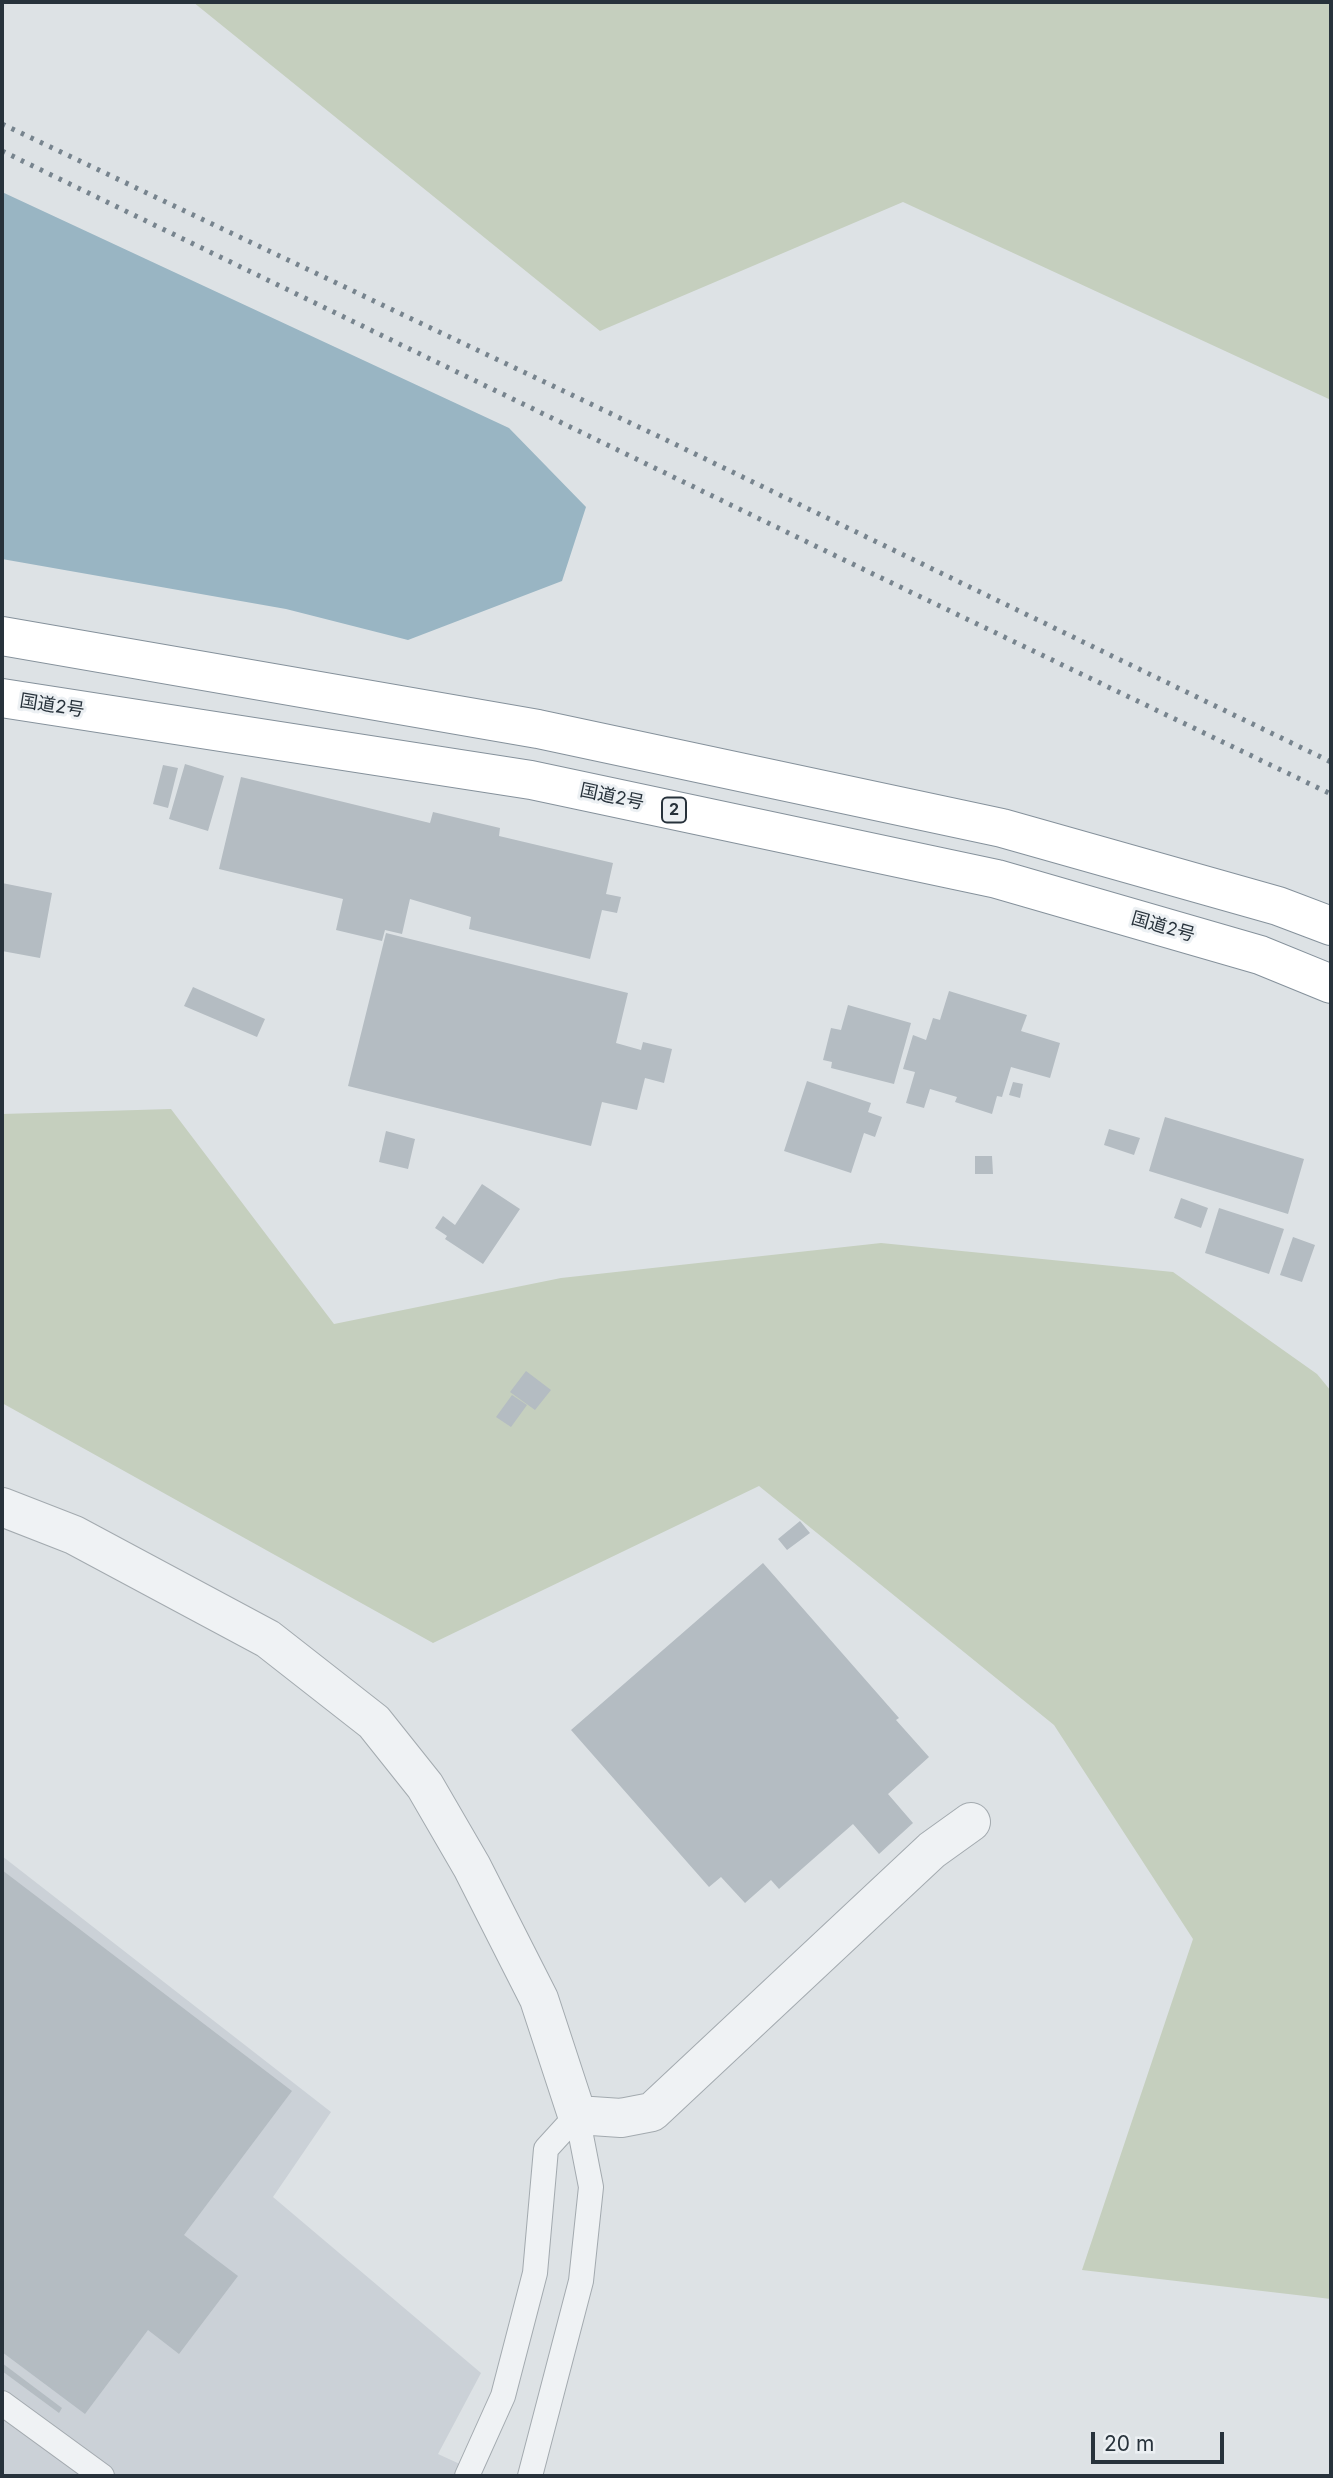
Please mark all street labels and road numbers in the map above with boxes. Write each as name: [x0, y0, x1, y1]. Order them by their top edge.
street label: 国道2号: [18, 690, 86, 722]
street label: 国道2号: [578, 780, 646, 814]
road number: 2: [662, 797, 686, 822]
street label: 国道2号: [1129, 908, 1197, 946]

